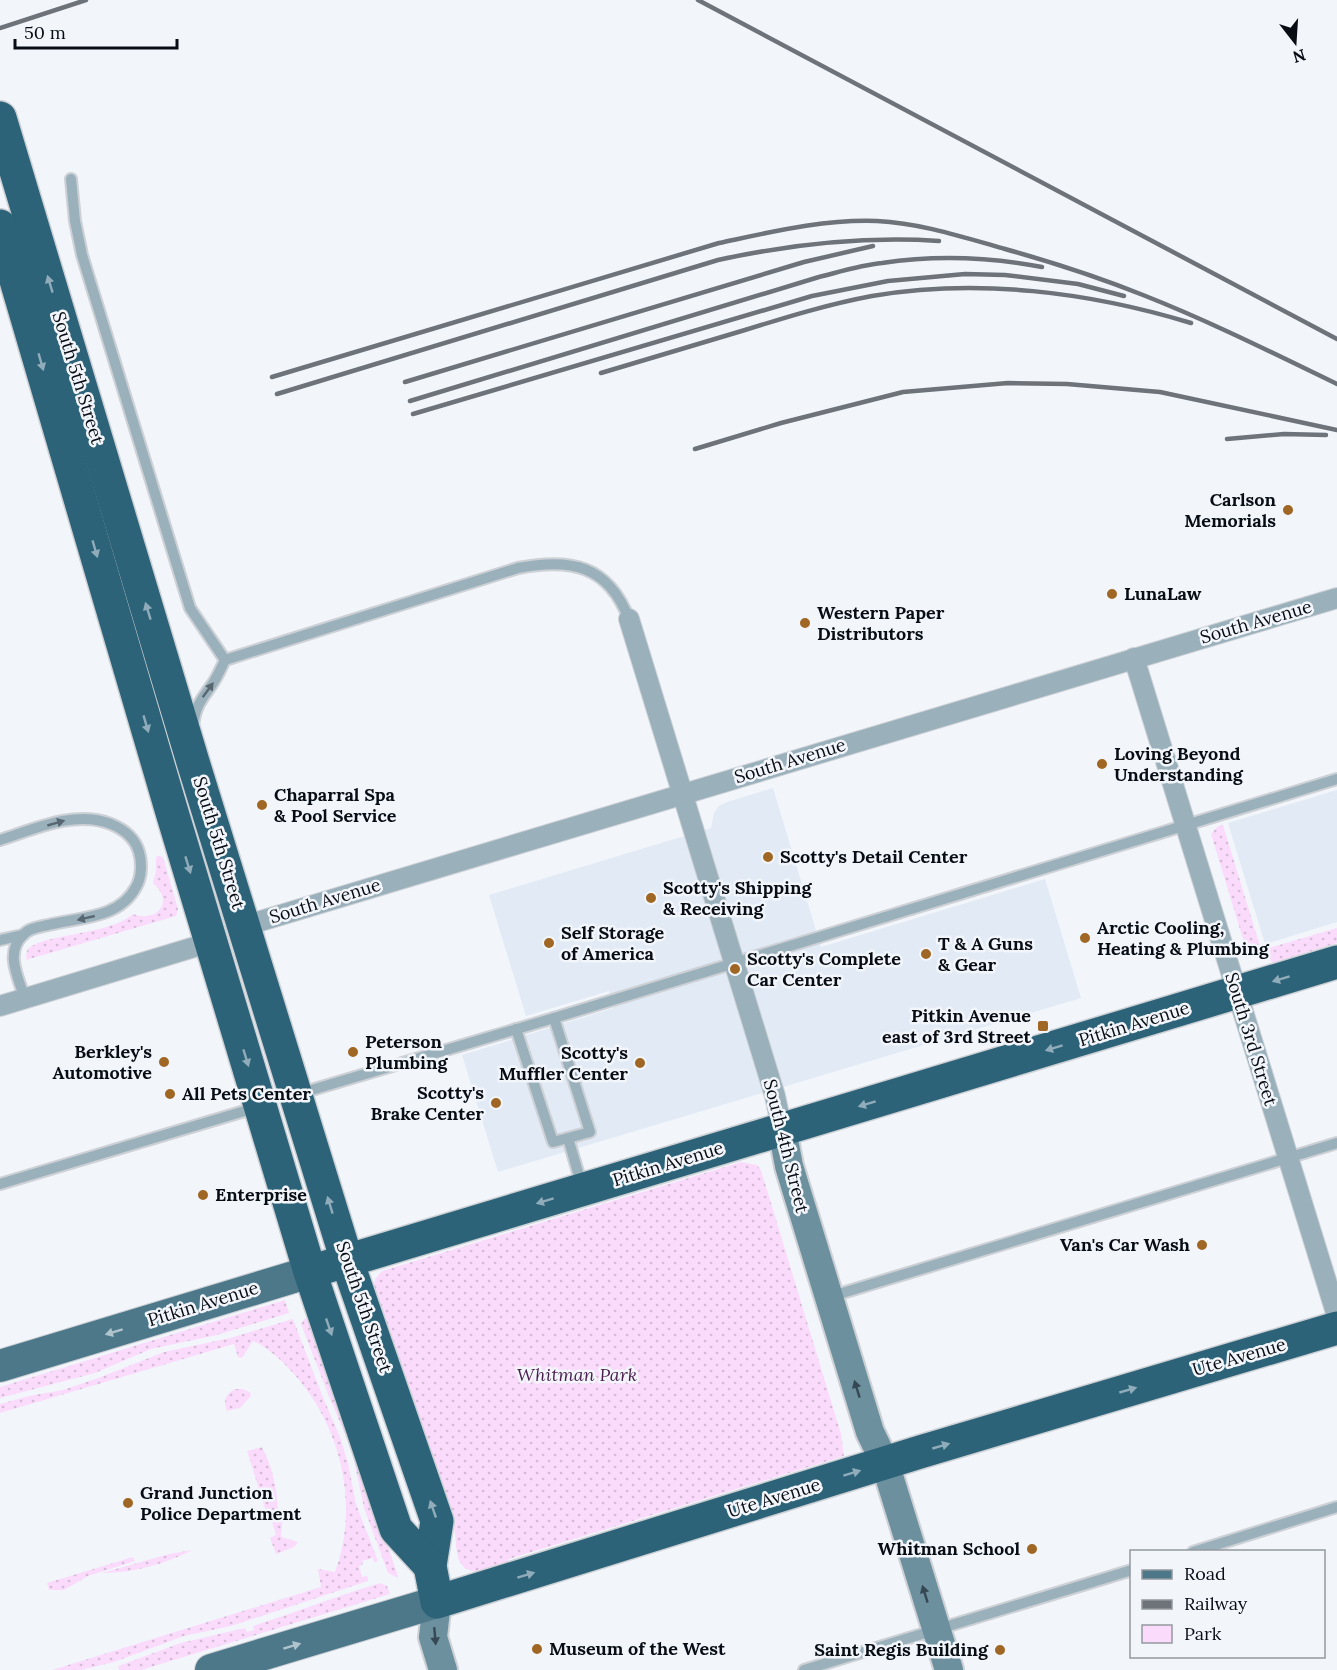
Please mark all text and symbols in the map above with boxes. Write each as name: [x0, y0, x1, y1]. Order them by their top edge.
scale bar: [15, 12, 177, 50]
north arrow: [1265, 12, 1325, 72]
text: 50 m: [24, 21, 66, 44]
text: N: [1291, 45, 1308, 68]
one-way arrow: [45, 275, 54, 293]
street label: South 5th Street: [47, 309, 110, 447]
one-way arrow: [37, 353, 46, 371]
place label: Carlson Memorials: [1184, 488, 1277, 532]
marker: Carlson Memorials: [1281, 503, 1295, 517]
one-way arrow: [91, 541, 100, 559]
place label: LunaLaw: [1124, 582, 1202, 605]
marker: LunaLaw: [1105, 587, 1119, 601]
street label: South Avenue: [1197, 595, 1315, 648]
place label: Western Paper Distributors: [817, 601, 945, 645]
one-way arrow: [143, 602, 152, 620]
marker: Western Paper Distributors: [798, 616, 812, 630]
one-way arrow: [202, 682, 214, 698]
one-way arrow: [142, 715, 151, 733]
street label: South Avenue: [731, 733, 848, 788]
place label: Loving Beyond Understanding: [1114, 742, 1244, 786]
marker: Loving Beyond Understanding: [1095, 757, 1109, 771]
street label: South 5th Street: [188, 774, 251, 912]
place label: Chaparral Spa & Pool Service: [274, 783, 397, 827]
marker: Chaparral Spa & Pool Service: [255, 798, 269, 812]
one-way arrow: [47, 818, 65, 827]
place label: Scotty's Detail Center: [780, 845, 968, 868]
marker: Scotty's Detail Center: [761, 850, 775, 864]
one-way arrow: [184, 856, 193, 874]
street label: South Avenue: [266, 873, 383, 928]
place label: Scotty's Shipping & Receiving: [663, 876, 812, 920]
marker: Scotty's Shipping & Receiving: [644, 891, 658, 905]
one-way arrow: [77, 913, 95, 923]
place label: Arctic Cooling, Heating & Plumbing: [1097, 916, 1270, 960]
place label: Self Storage of America: [561, 921, 665, 965]
marker: Arctic Cooling, Heating & Plumbing: [1078, 931, 1092, 945]
place label: T & A Guns & Gear: [938, 932, 1033, 976]
marker: Self Storage of America: [542, 936, 556, 950]
place label: Scotty's Complete Car Center: [747, 947, 901, 991]
marker: T & A Guns & Gear: [919, 947, 933, 961]
marker: Scotty's Complete Car Center: [728, 962, 742, 976]
street label: South 3rd Street: [1220, 969, 1283, 1108]
one-way arrow: [1272, 975, 1290, 984]
street label: Pitkin Avenue: [1076, 996, 1192, 1051]
place label: Pitkin Avenue east of 3rd Street: [882, 1004, 1032, 1048]
marker: Pitkin Avenue east of 3rd Street: [1036, 1019, 1050, 1033]
place label: Peterson Plumbing: [365, 1030, 448, 1074]
place label: Berkley's Automotive: [53, 1040, 152, 1084]
place label: Scotty's Muffler Center: [499, 1041, 628, 1085]
one-way arrow: [1045, 1043, 1063, 1053]
marker: Peterson Plumbing: [346, 1045, 360, 1059]
one-way arrow: [242, 1049, 251, 1067]
marker: Berkley's Automotive: [157, 1055, 171, 1069]
marker: Scotty's Muffler Center: [633, 1056, 647, 1070]
street label: South 4th Street: [759, 1077, 814, 1215]
place label: Scotty's Brake Center: [370, 1081, 484, 1125]
place label: All Pets Center: [182, 1082, 311, 1105]
marker: All Pets Center: [163, 1087, 177, 1101]
marker: Scotty's Brake Center: [489, 1096, 503, 1110]
one-way arrow: [858, 1100, 876, 1109]
street label: Pitkin Avenue: [610, 1136, 726, 1191]
place label: Enterprise: [215, 1183, 307, 1206]
marker: Enterprise: [196, 1188, 210, 1202]
one-way arrow: [325, 1196, 334, 1214]
one-way arrow: [536, 1197, 554, 1206]
place label: Van's Car Wash: [1060, 1233, 1190, 1256]
street label: South 5th Street: [331, 1238, 398, 1376]
marker: Van's Car Wash: [1195, 1238, 1209, 1252]
street label: Pitkin Avenue: [145, 1276, 261, 1331]
one-way arrow: [325, 1318, 334, 1336]
one-way arrow: [105, 1327, 123, 1337]
street label: Ute Avenue: [1190, 1332, 1288, 1381]
park label: Whitman Park: [517, 1363, 637, 1386]
one-way arrow: [852, 1380, 861, 1398]
one-way arrow: [1119, 1385, 1137, 1394]
one-way arrow: [932, 1441, 950, 1450]
one-way arrow: [843, 1468, 861, 1477]
street label: Ute Avenue: [725, 1472, 823, 1523]
place label: Grand Junction Police Department: [140, 1481, 302, 1525]
marker: Grand Junction Police Department: [121, 1496, 135, 1510]
one-way arrow: [428, 1500, 438, 1518]
place label: Whitman School: [877, 1537, 1020, 1560]
marker: Whitman School: [1025, 1542, 1039, 1556]
legend: [1130, 1550, 1325, 1658]
text: Road: [1184, 1562, 1226, 1585]
one-way arrow: [517, 1570, 535, 1579]
one-way arrow: [920, 1585, 930, 1603]
text: Railway: [1184, 1592, 1248, 1615]
text: Park: [1184, 1622, 1222, 1645]
one-way arrow: [430, 1627, 440, 1646]
place label: Museum of the West: [549, 1637, 726, 1660]
place label: Saint Regis Building: [814, 1638, 989, 1661]
one-way arrow: [283, 1640, 301, 1650]
marker: Museum of the West: [530, 1642, 544, 1656]
marker: Saint Regis Building: [993, 1643, 1007, 1657]

